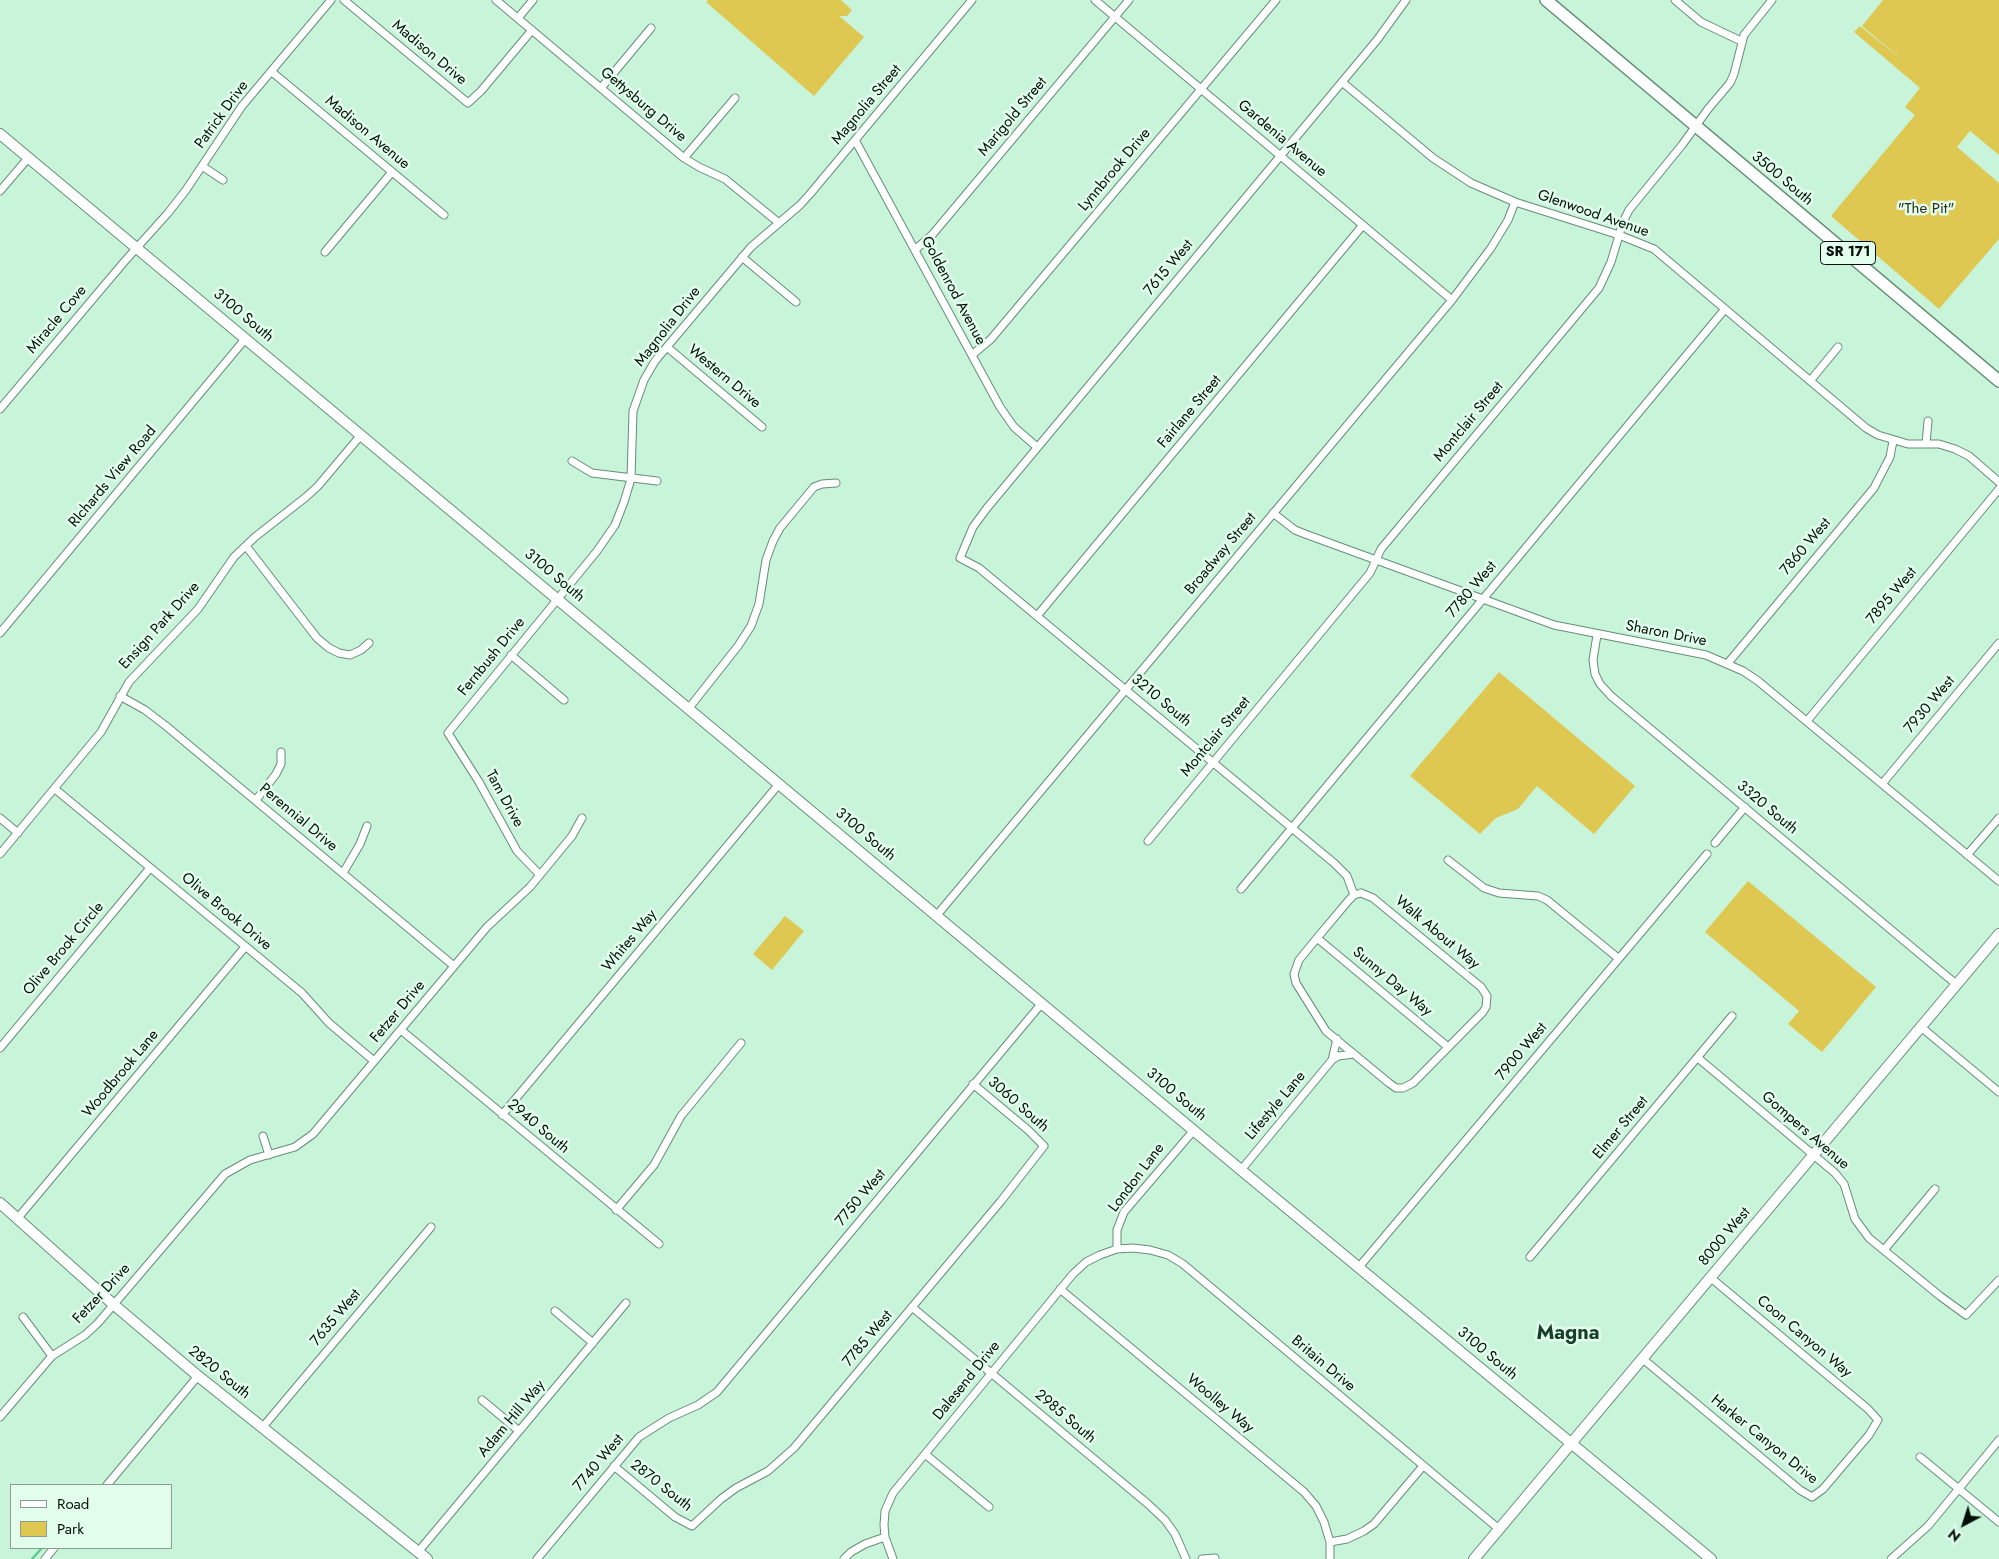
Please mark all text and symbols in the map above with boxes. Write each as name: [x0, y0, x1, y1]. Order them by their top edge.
street label: Madison Drive: [388, 17, 470, 89]
street label: Magnolia Street: [828, 61, 906, 149]
street label: Gettysburg Drive: [596, 64, 690, 146]
street label: Marigold Street: [975, 74, 1051, 160]
street label: Patrick Drive: [191, 78, 253, 152]
street label: Madison Avenue: [321, 92, 413, 174]
street label: Gardenia Avenue: [1234, 97, 1330, 181]
street label: Lynnbrook Drive: [1075, 125, 1155, 215]
street label: 3500 South: [1748, 148, 1816, 210]
street label: Glenwood Avenue: [1535, 186, 1651, 242]
park label: "The Pit": [1898, 200, 1954, 218]
street label: Goldenrod Avenue: [917, 234, 989, 348]
street label: 7615 West: [1140, 236, 1198, 300]
road number: SR 171: [1820, 242, 1876, 264]
street label: Miracle Cove: [23, 282, 91, 358]
street label: Magnolia Drive: [631, 283, 705, 371]
street label: 3100 South: [209, 286, 277, 346]
street label: Western Drive: [684, 341, 764, 413]
street label: Fairlane Street: [1154, 372, 1226, 452]
street label: Montclair Street: [1430, 378, 1508, 466]
street label: RIchards View Road: [65, 423, 161, 531]
street label: Broadway Street: [1181, 509, 1261, 599]
street label: 7860 West: [1777, 515, 1835, 579]
street label: 3100 South: [520, 546, 588, 606]
street label: 7780 West: [1443, 558, 1501, 622]
street label: 7895 West: [1863, 564, 1921, 628]
street label: Ensign Park Drive: [116, 579, 204, 673]
street label: Fernbush Drive: [455, 614, 529, 700]
street label: Sharon Drive: [1624, 617, 1708, 651]
street label: 3210 South: [1127, 671, 1195, 731]
street label: 7930 West: [1901, 673, 1959, 737]
street label: Montclair Street: [1177, 693, 1255, 781]
street label: Tam Drive: [481, 767, 527, 831]
street label: 3320 South: [1733, 777, 1801, 839]
street label: Perennial Drive: [255, 780, 341, 856]
street label: 3100 South: [831, 805, 899, 865]
street label: Olive Brook Drive: [177, 869, 275, 955]
street label: Walk About Way: [1391, 892, 1483, 974]
street label: Olive Brook Circle: [20, 899, 108, 999]
street label: Whites Way: [599, 906, 661, 976]
street label: Sunny Day Way: [1349, 943, 1435, 1021]
street label: Fetzer Drive: [367, 977, 429, 1047]
street label: 7900 West: [1493, 1019, 1551, 1085]
street label: Woodbrook Lane: [79, 1026, 163, 1122]
street label: 3100 South: [1142, 1065, 1210, 1125]
street label: Lifestyle Lane: [1242, 1068, 1310, 1144]
street label: 3060 South: [984, 1074, 1052, 1136]
street label: Gompers Avenue: [1758, 1088, 1852, 1174]
street label: Elmer Street: [1589, 1093, 1653, 1163]
street label: 2940 South: [503, 1096, 573, 1158]
street label: London Lane: [1105, 1140, 1169, 1216]
street label: 7750 West: [832, 1166, 890, 1230]
street label: 8000 West: [1695, 1204, 1755, 1270]
street label: Fetzer Drive: [70, 1260, 134, 1328]
street label: 7635 West: [307, 1286, 365, 1350]
street label: Coon Canyon Way: [1753, 1292, 1855, 1382]
street label: 7785 West: [839, 1307, 897, 1371]
district label: Magna: [1536, 1322, 1600, 1346]
street label: 3100 South: [1453, 1324, 1521, 1384]
street label: Britain Drive: [1287, 1332, 1359, 1396]
street label: Dalesend Drive: [930, 1338, 1004, 1424]
street label: 2820 South: [184, 1343, 254, 1403]
street label: Woolley Way: [1183, 1371, 1257, 1437]
street label: Adam Hill Way: [475, 1377, 549, 1461]
street label: 2985 South: [1031, 1386, 1099, 1448]
street label: Harker Canyon Drive: [1707, 1391, 1821, 1489]
street label: 7740 West: [570, 1431, 628, 1495]
street label: 2870 South: [626, 1456, 696, 1516]
legend: [10, 1484, 172, 1549]
text: Road: [57, 1493, 89, 1515]
north arrow: [1939, 1499, 1989, 1549]
text: Park: [57, 1518, 84, 1540]
text: N: [1944, 1524, 1965, 1547]

